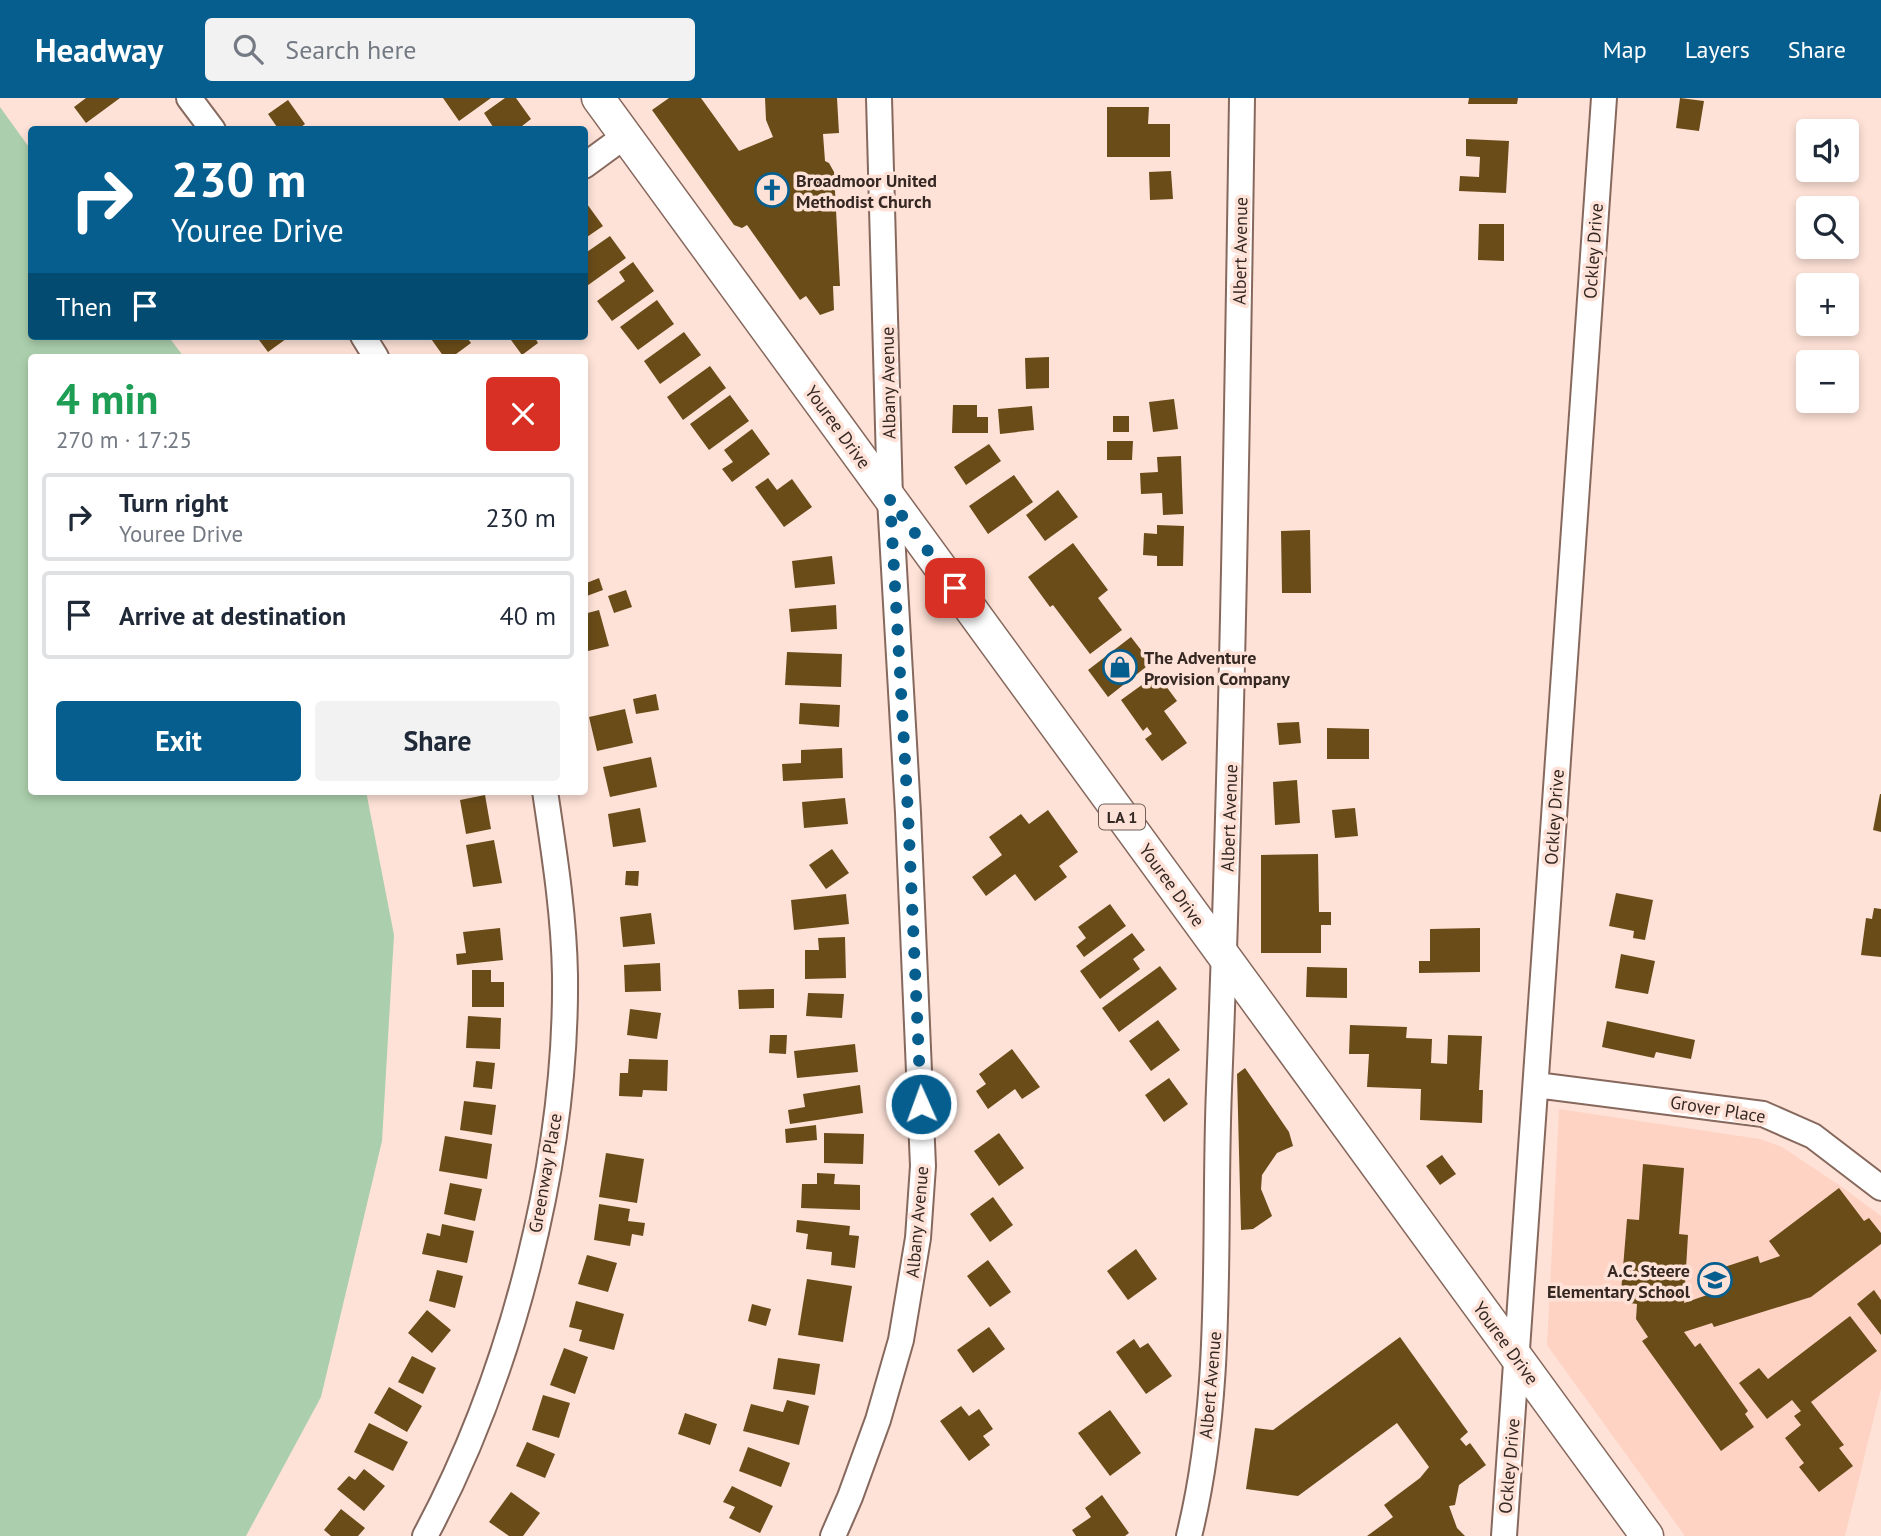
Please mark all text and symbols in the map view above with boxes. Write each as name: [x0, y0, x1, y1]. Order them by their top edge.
search box: [205, 18, 695, 81]
text: Headway: [35, 28, 163, 71]
icon: search: [229, 30, 267, 68]
text: Search here: [285, 33, 416, 66]
text: Map: [1603, 34, 1647, 65]
text: Layers: [1685, 34, 1750, 65]
text: Share: [1788, 34, 1846, 65]
map controls: [1796, 119, 1859, 413]
button: sound: [1796, 119, 1859, 182]
text: 230 m: [171, 147, 306, 211]
icon: right: [56, 154, 147, 245]
place label: Broadmoor United Methodist Church: [796, 169, 937, 213]
church icon: Broadmoor United Methodist Church: [753, 171, 791, 209]
button: search: [1796, 196, 1859, 259]
street label: Albert Avenue: [1228, 197, 1252, 305]
street label: Ockley Drive: [1578, 202, 1608, 300]
text: Youree Drive: [171, 209, 344, 251]
button: +: [1796, 273, 1859, 336]
icon: arrive: [126, 287, 164, 325]
text: Then: [56, 290, 112, 323]
street label: Albany Avenue: [876, 327, 900, 439]
button: −: [1796, 350, 1859, 413]
text: 4 min: [56, 371, 158, 426]
button: close: [486, 377, 560, 451]
street label: Youree Drive: [800, 381, 876, 473]
text: 270 m · 17:25: [56, 425, 192, 454]
text: Turn right: [119, 486, 228, 519]
icon: right: [60, 498, 98, 536]
text: 230 m: [485, 501, 556, 534]
text: Youree Drive: [119, 519, 243, 548]
pin: [925, 558, 985, 618]
icon: arrive: [936, 569, 974, 607]
icon: arrive: [60, 596, 98, 634]
text: Arrive at destination: [119, 599, 346, 632]
text: 40 m: [500, 599, 556, 632]
place label: The Adventure Provision Company: [1144, 646, 1290, 690]
shop icon: The Adventure Provision Company: [1101, 648, 1139, 686]
button: Exit: [56, 701, 301, 781]
button: Share: [315, 701, 560, 781]
street label: Albert Avenue: [1216, 764, 1242, 872]
street label: Ockley Drive: [1539, 768, 1569, 866]
road number: LA 1: [1099, 804, 1145, 830]
street label: Youree Drive: [1134, 839, 1210, 931]
position arrow: [884, 1067, 958, 1141]
street label: Grover Place: [1669, 1090, 1767, 1128]
street label: Greenway Place: [523, 1111, 567, 1235]
street label: Albany Avenue: [901, 1165, 933, 1279]
place label: A.C. Steere Elementary School: [1547, 1259, 1691, 1303]
school or university icon: A.C. Steere Elementary School: [1696, 1261, 1734, 1299]
street label: Youree Drive: [1468, 1297, 1544, 1389]
street label: Albert Avenue: [1194, 1330, 1226, 1440]
street label: Ockley Drive: [1493, 1417, 1525, 1515]

